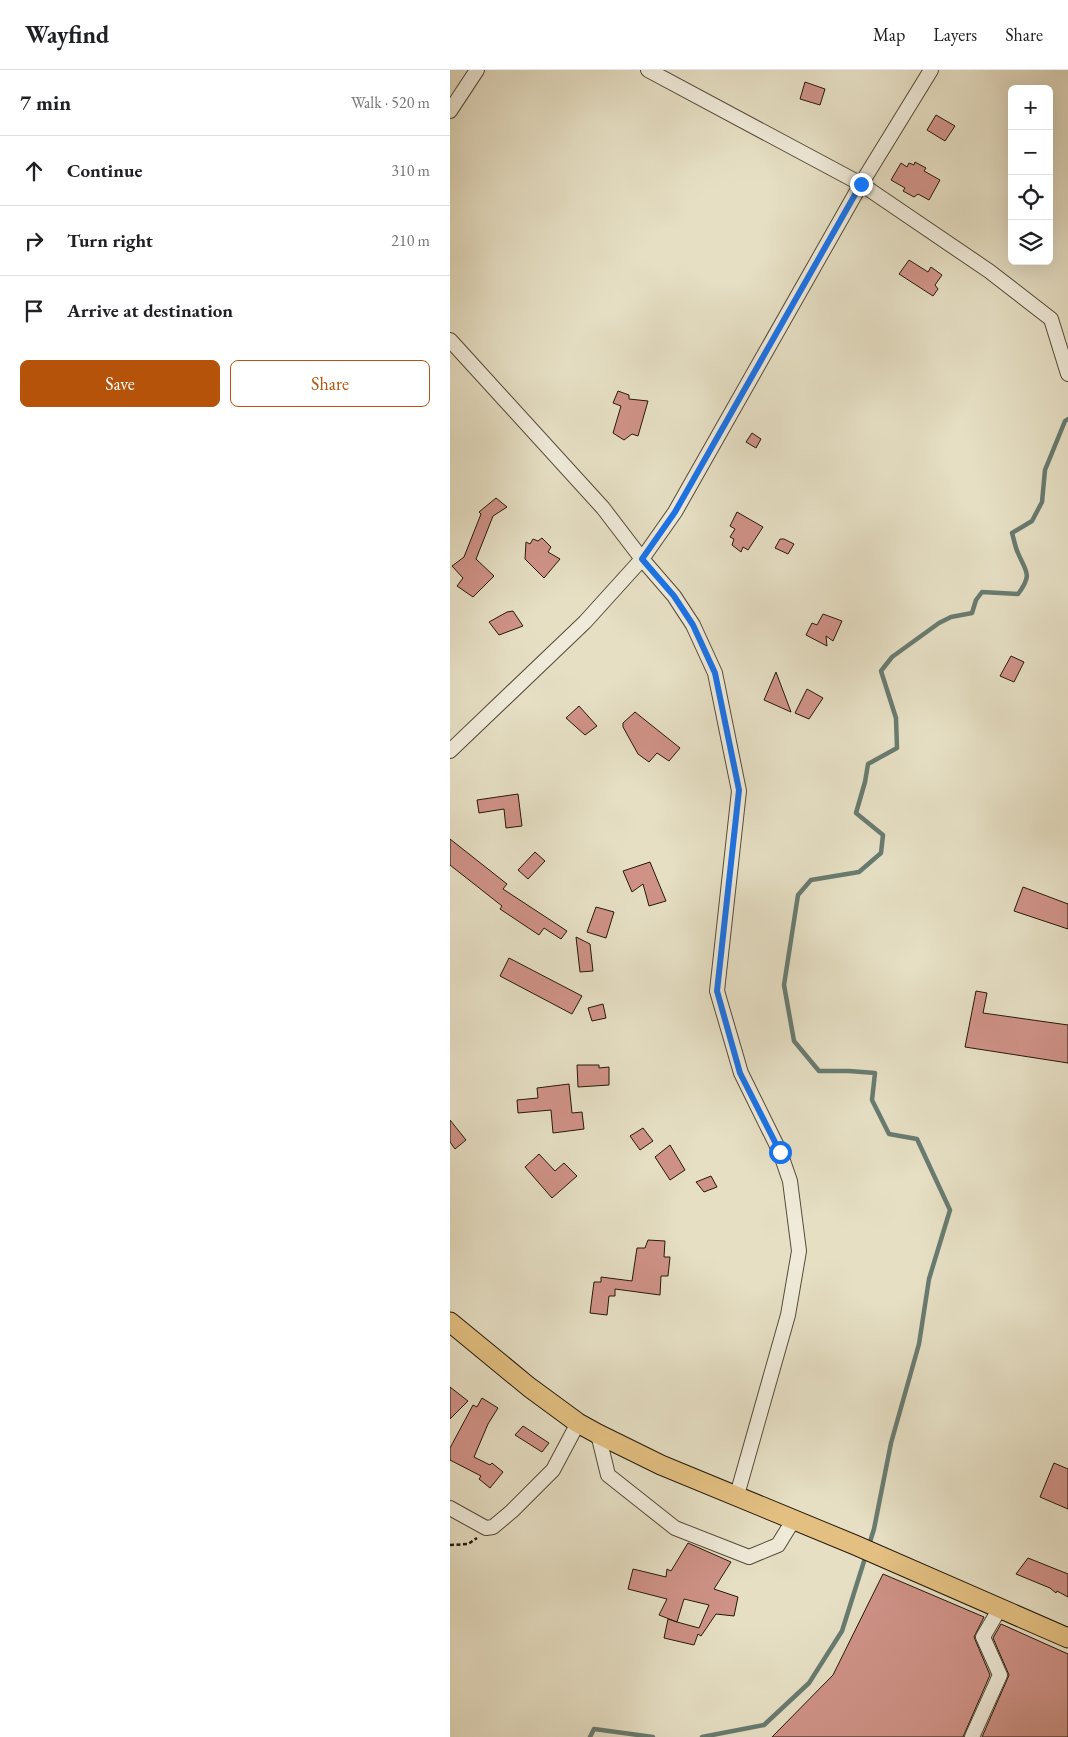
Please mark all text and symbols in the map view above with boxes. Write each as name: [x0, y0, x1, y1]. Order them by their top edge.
text: Wayfind: [25, 19, 109, 50]
text: Map: [873, 23, 905, 46]
text: Layers: [933, 23, 977, 46]
text: Share: [1005, 23, 1043, 46]
map controls: [1008, 85, 1053, 265]
button: +: [1008, 85, 1053, 130]
text: 7 min: [20, 89, 71, 116]
text: Walk · 520 m: [351, 92, 430, 113]
button: −: [1008, 130, 1053, 175]
icon: ahead: [20, 157, 48, 185]
text: Continue: [67, 158, 142, 183]
text: 310 m: [391, 160, 430, 181]
route end: [850, 173, 873, 196]
button: locate: [1008, 175, 1053, 220]
button: layers: [1008, 220, 1053, 265]
icon: right: [20, 227, 48, 255]
text: Turn right: [67, 228, 153, 253]
text: 210 m: [391, 230, 430, 251]
icon: arrive: [20, 297, 48, 325]
text: Arrive at destination: [67, 298, 233, 323]
button: Save: [20, 360, 220, 407]
button: Share: [230, 360, 430, 407]
route start: [769, 1141, 792, 1164]

